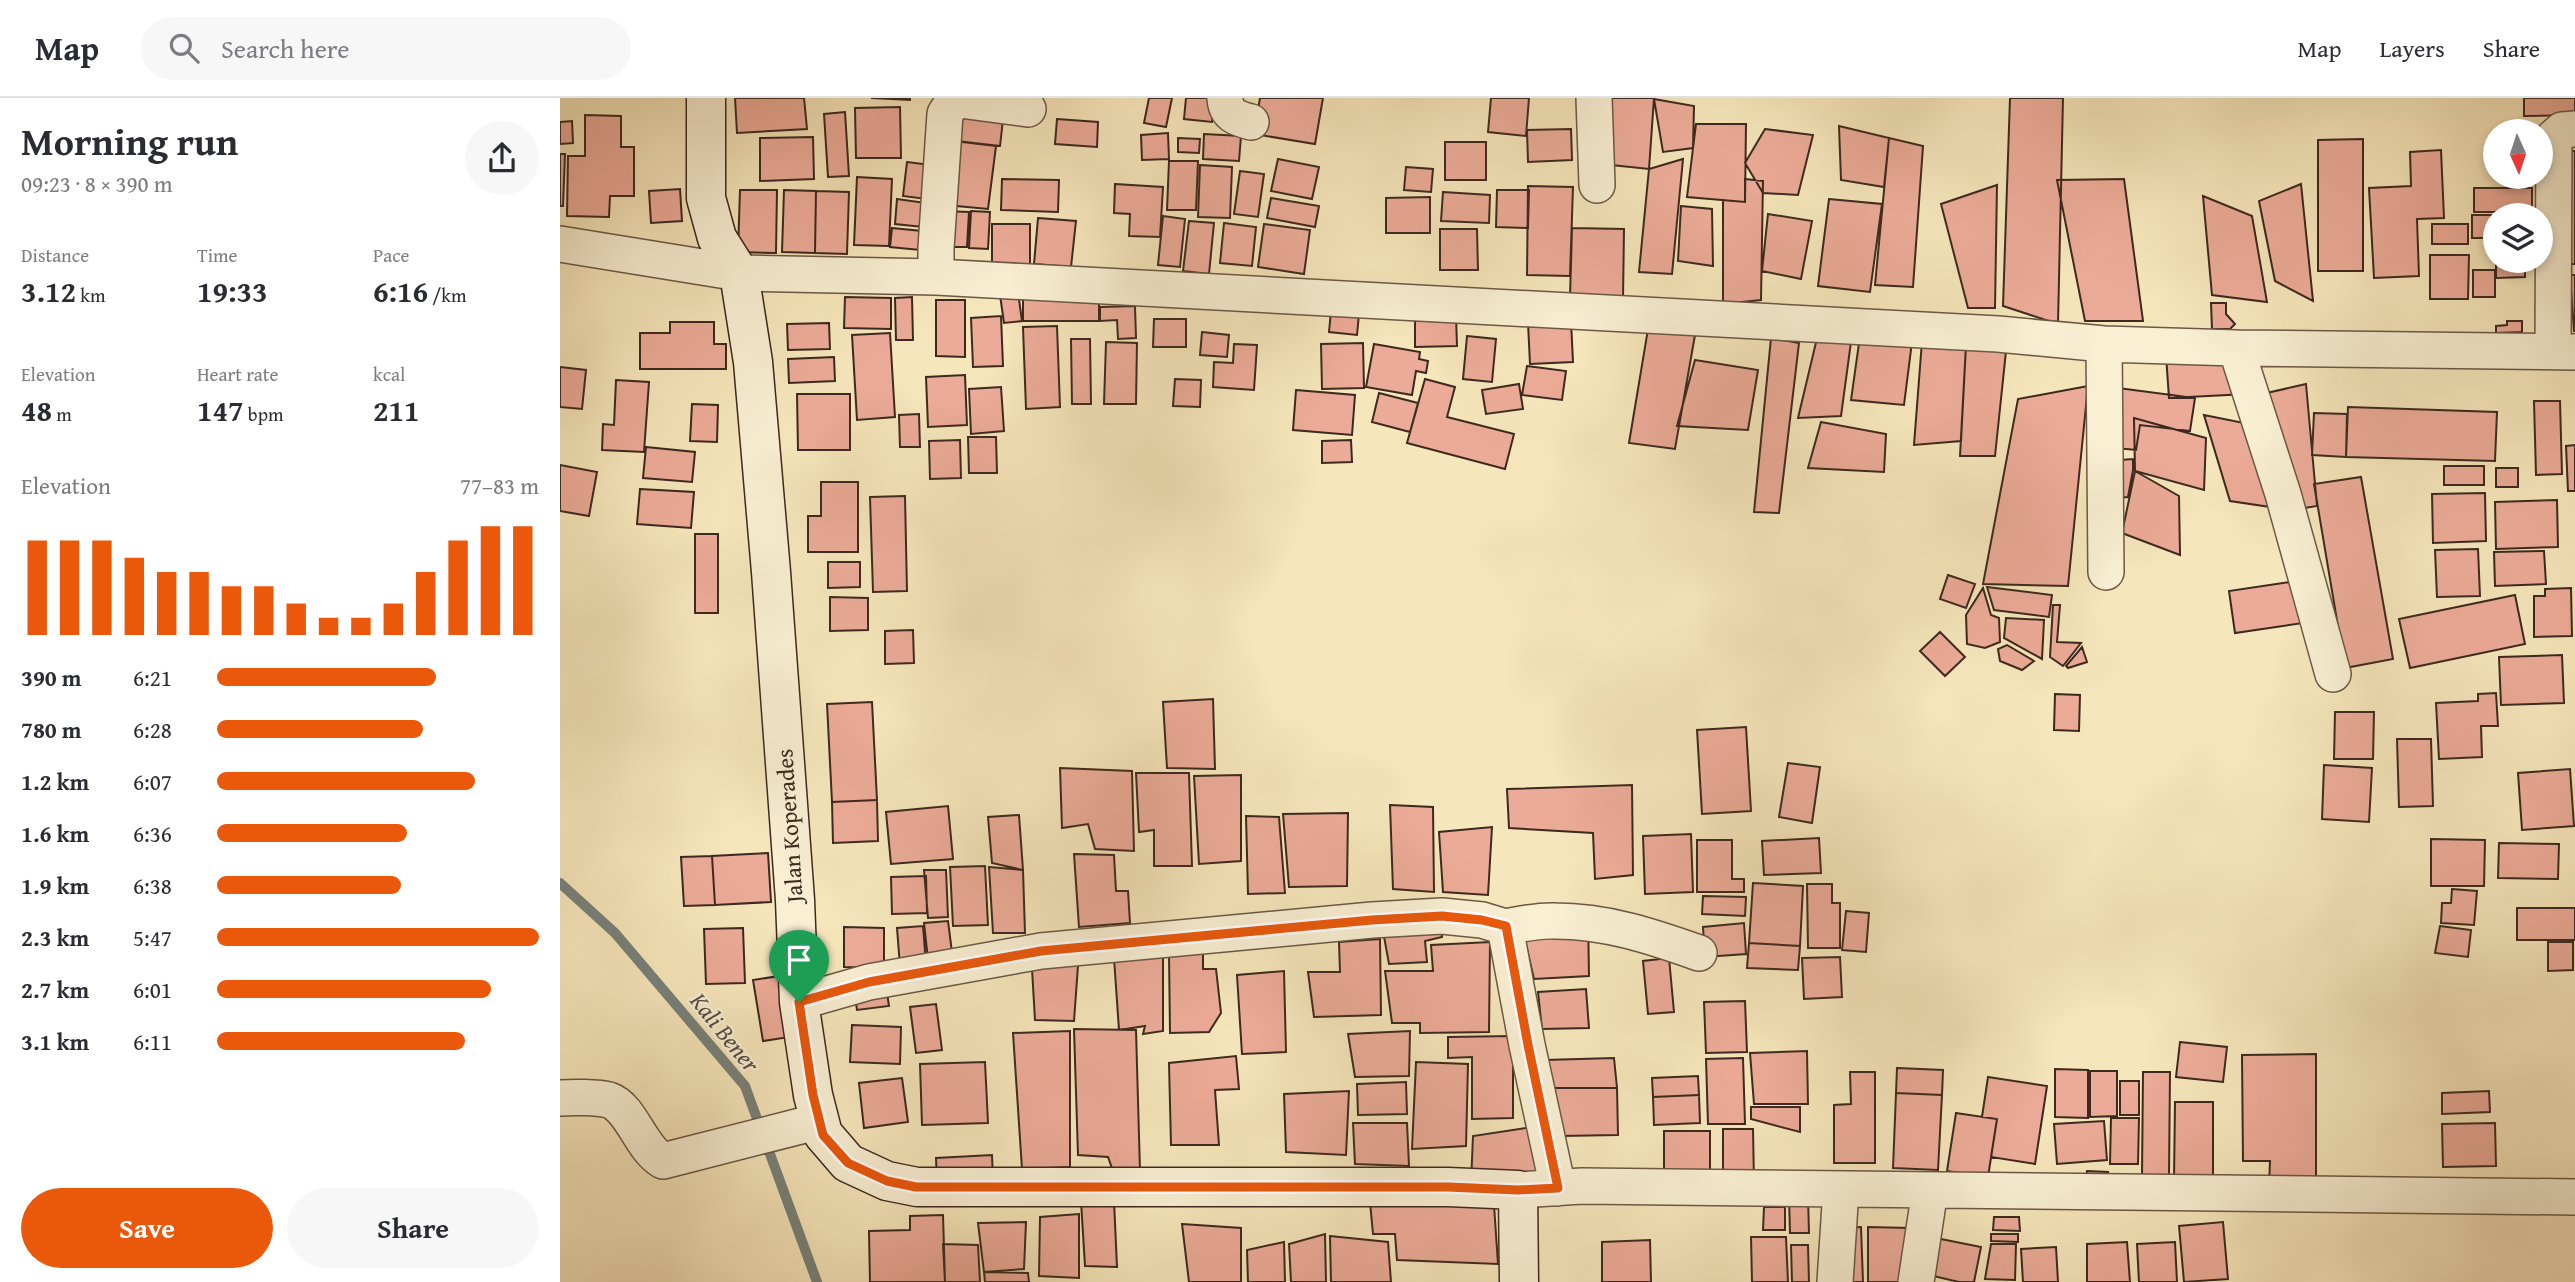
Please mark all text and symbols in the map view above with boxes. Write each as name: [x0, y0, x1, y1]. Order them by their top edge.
search box: [141, 17, 631, 80]
text: Map: [35, 24, 99, 72]
icon: search: [165, 29, 203, 67]
text: Search here: [221, 29, 349, 68]
text: Map: [2298, 31, 2341, 66]
text: Layers: [2379, 31, 2445, 66]
text: Share: [2483, 31, 2540, 66]
text: Morning run: [21, 113, 238, 169]
north arrow: [2483, 119, 2553, 189]
map controls: [2483, 119, 2553, 273]
button: share: [465, 121, 539, 195]
text: 09:23 · 8 × 390 m: [21, 167, 173, 200]
button: layers: [2483, 203, 2553, 273]
text: Distance: [21, 241, 89, 269]
text: Time: [197, 241, 237, 269]
text: Pace: [373, 241, 410, 269]
text: 3.12: [21, 269, 76, 313]
text: 19:33: [197, 269, 268, 313]
text: 6:16: [373, 269, 428, 313]
text: km: [76, 281, 105, 309]
text: /km: [428, 281, 466, 309]
text: Elevation: [21, 360, 95, 388]
text: Heart rate: [197, 360, 278, 388]
text: kcal: [373, 360, 405, 388]
text: 48: [21, 388, 52, 432]
text: 147: [197, 388, 244, 432]
text: 211: [373, 388, 420, 432]
text: m: [52, 400, 72, 428]
text: bpm: [244, 400, 283, 428]
text: Elevation: [21, 469, 111, 502]
text: 77–83 m: [460, 469, 539, 502]
text: 390 m: [21, 661, 82, 694]
text: 6:21: [133, 661, 172, 694]
text: 780 m: [21, 713, 82, 746]
text: 6:28: [133, 713, 172, 746]
street label: Jalan Koperades: [767, 748, 811, 907]
text: 1.2 km: [21, 765, 89, 798]
text: 6:07: [133, 765, 172, 798]
text: 1.6 km: [21, 817, 89, 850]
text: 6:36: [133, 817, 172, 850]
text: 1.9 km: [21, 869, 89, 902]
text: 6:38: [133, 869, 172, 902]
text: 2.3 km: [21, 921, 89, 954]
text: 5:47: [133, 921, 172, 954]
pin: [769, 930, 829, 1002]
icon: arrive: [780, 941, 818, 979]
text: 2.7 km: [21, 973, 89, 1006]
text: 6:01: [133, 973, 172, 1006]
water label: Kali Bener: [681, 984, 769, 1080]
text: 3.1 km: [21, 1025, 89, 1058]
text: 6:11: [133, 1025, 172, 1058]
button: Save: [21, 1188, 273, 1268]
button: Share: [287, 1188, 539, 1268]

